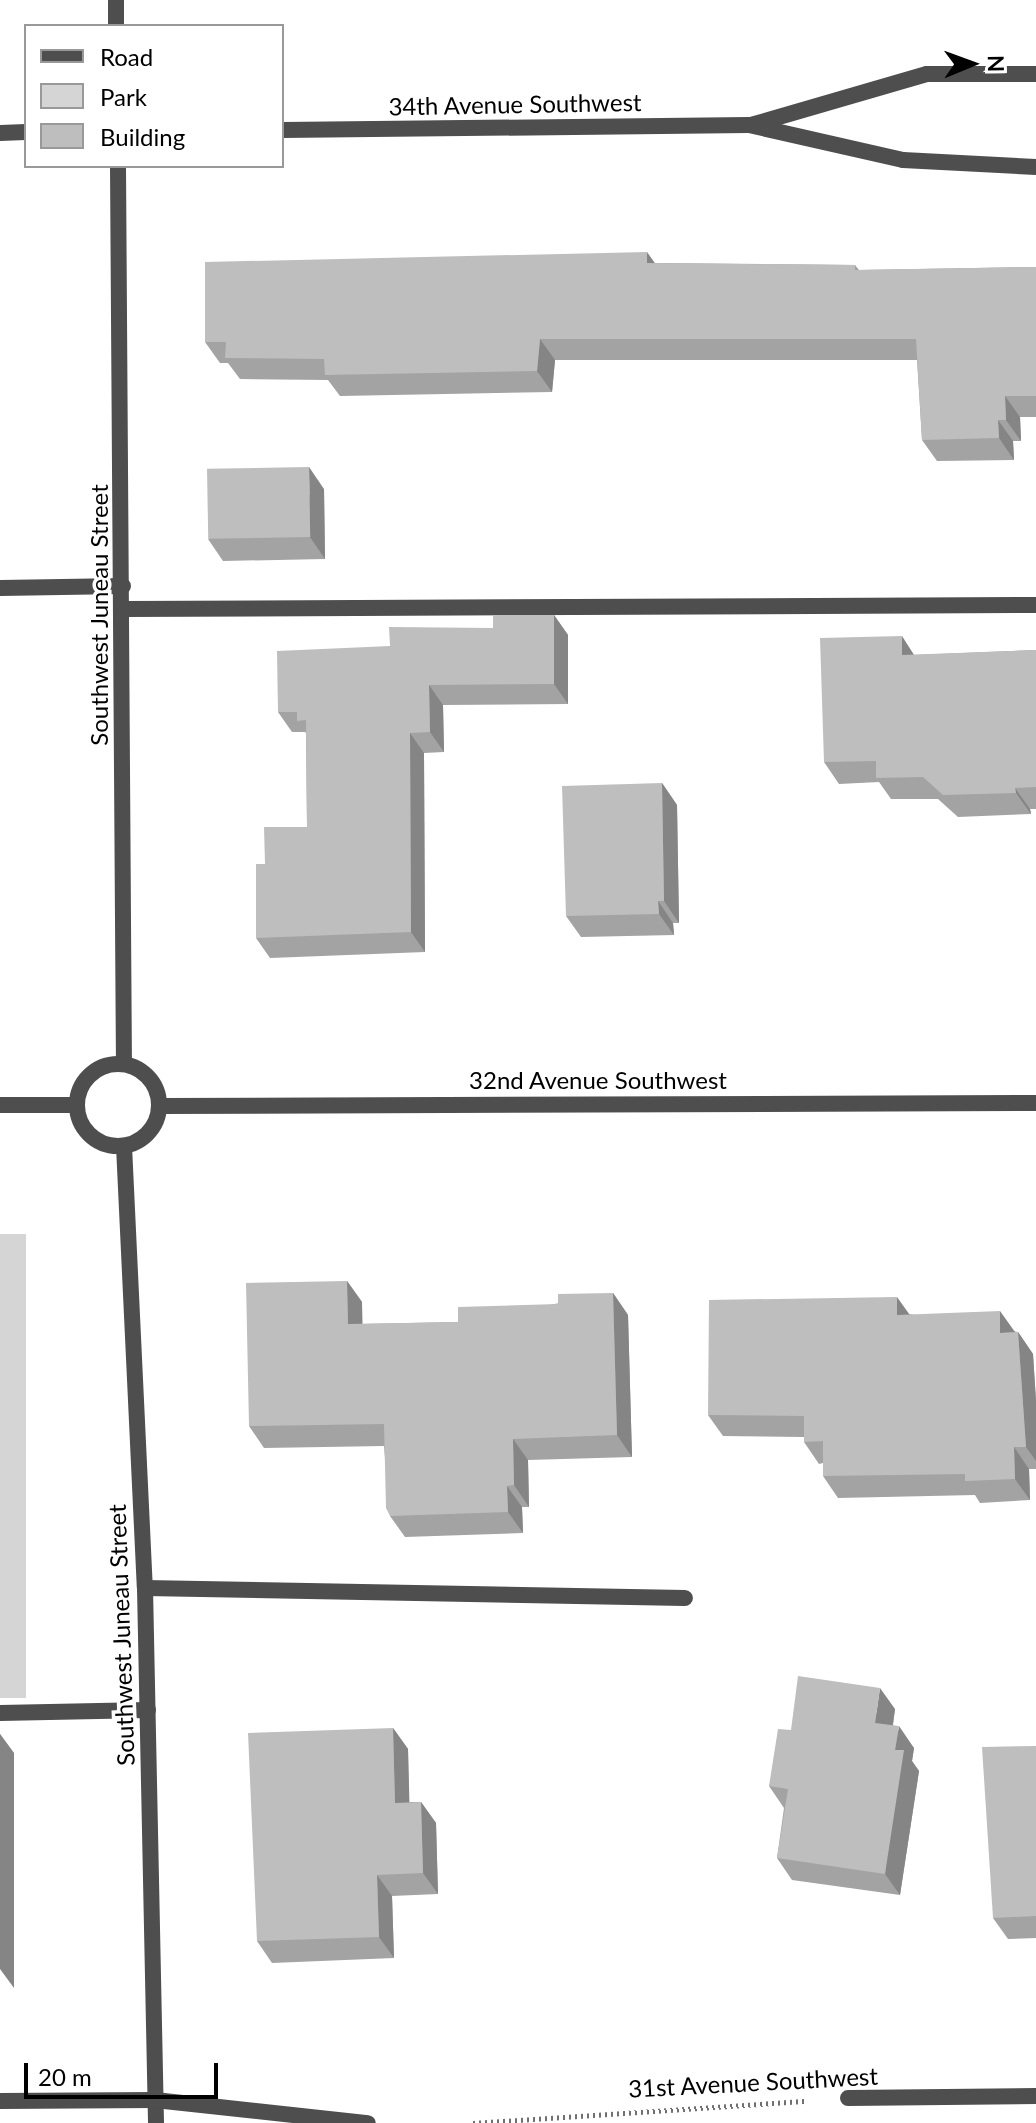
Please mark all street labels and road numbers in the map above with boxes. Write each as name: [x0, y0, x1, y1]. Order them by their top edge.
street label: 34th Avenue Southwest: [388, 87, 642, 121]
street label: Southwest Juneau Street: [85, 484, 113, 746]
street label: 32nd Avenue Southwest: [469, 1066, 727, 1094]
street label: Southwest Juneau Street: [102, 1503, 140, 1767]
street label: 31st Avenue Southwest: [627, 2061, 879, 2103]

